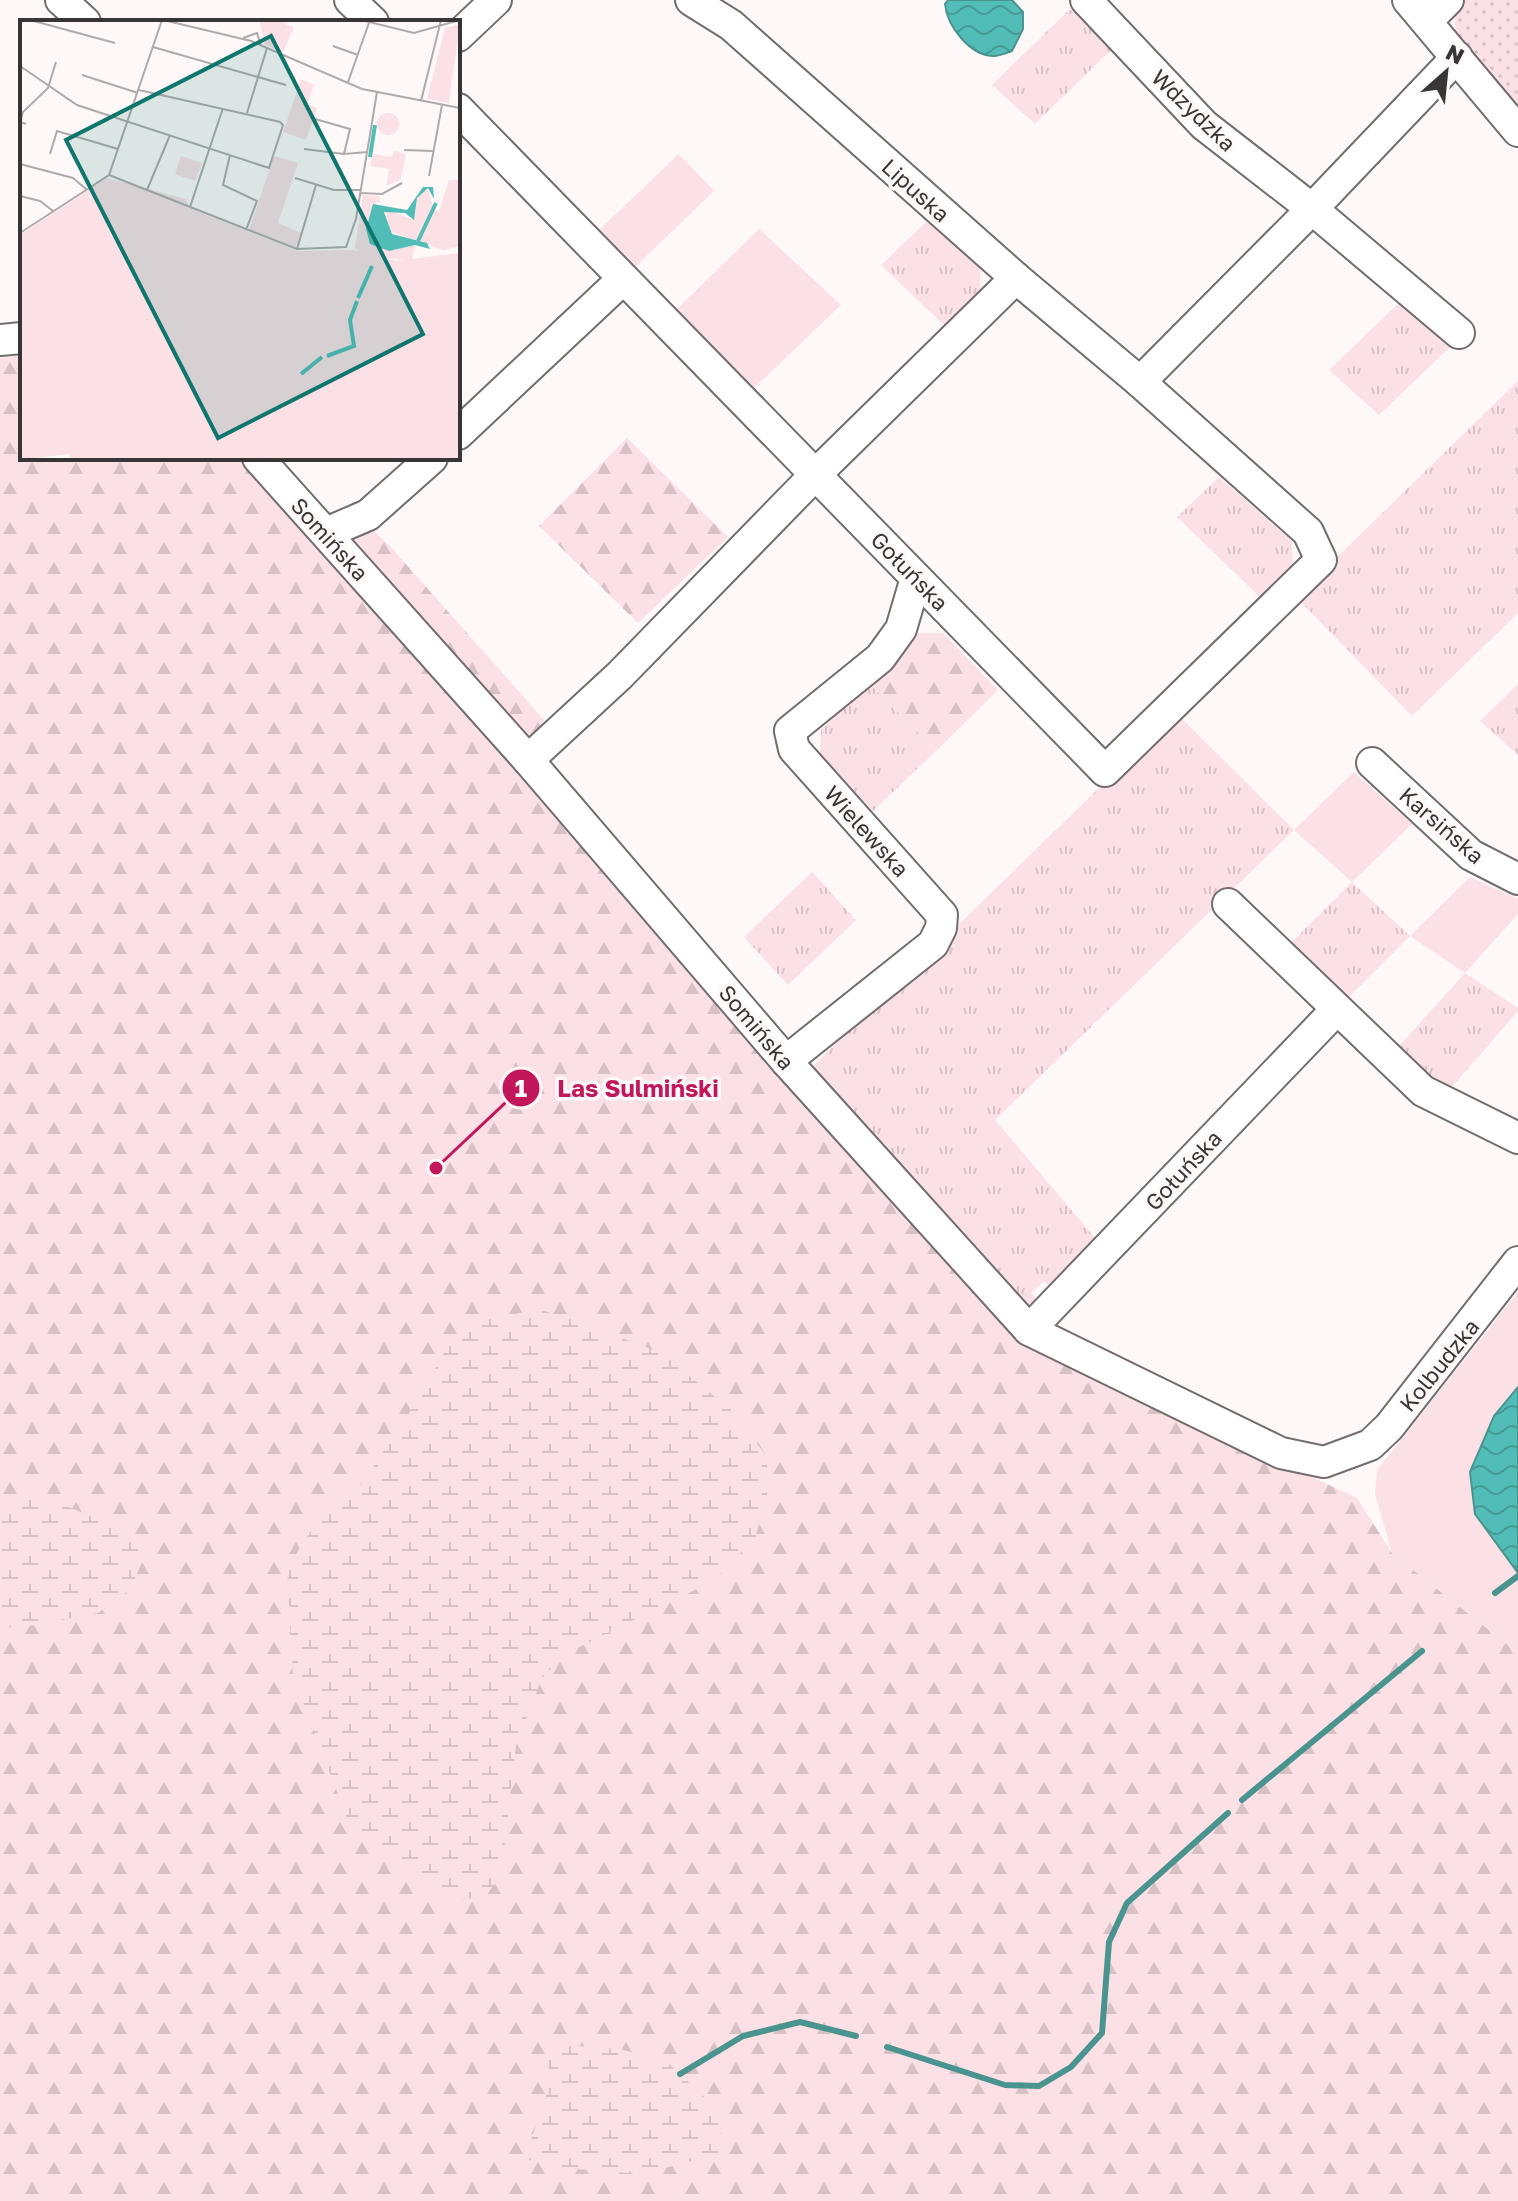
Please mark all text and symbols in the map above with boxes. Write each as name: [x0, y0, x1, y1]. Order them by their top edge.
inset map: [20, 20, 460, 460]
north arrow: [1406, 32, 1486, 112]
text: N: [1442, 38, 1469, 70]
street label: Wdzydzka: [1146, 63, 1242, 157]
street label: Lipuska: [877, 153, 955, 227]
street label: Somińska: [286, 492, 374, 586]
street label: Gołuńska: [866, 526, 954, 616]
street label: Wielewska: [819, 780, 915, 882]
street label: Karsińska: [1394, 781, 1490, 869]
street label: Somińska: [714, 979, 800, 1075]
callout: Las Sulmiński: [501, 1064, 735, 1112]
text: 1: [515, 1073, 527, 1102]
text: Las Sulmiński: [557, 1073, 719, 1102]
street label: Gołuńska: [1139, 1124, 1227, 1216]
street label: Kolbudzka: [1394, 1313, 1484, 1417]

